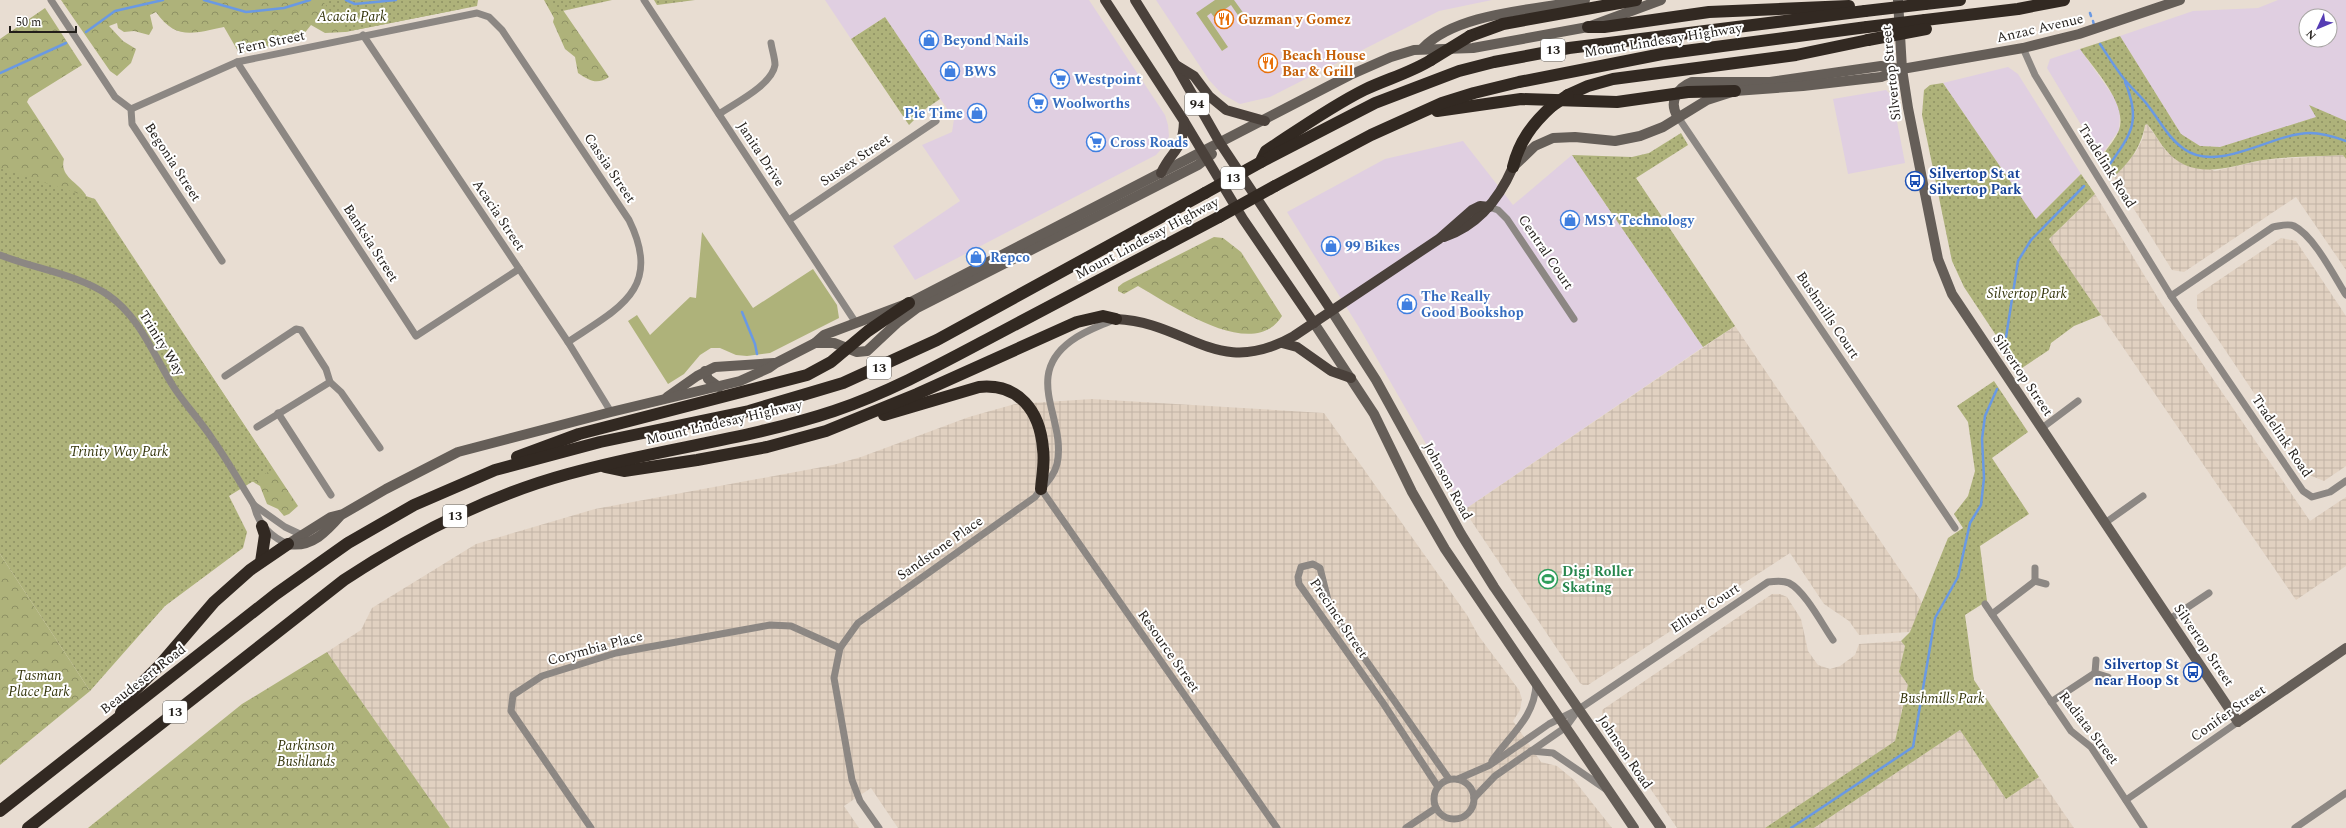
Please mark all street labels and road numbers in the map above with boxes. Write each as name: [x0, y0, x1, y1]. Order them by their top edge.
street label: Anzac Avenue: [1994, 8, 2086, 48]
street label: Mount Lindesay Highway: [1582, 17, 1745, 63]
street label: Silvertop Street: [1876, 24, 1906, 122]
street label: Fern Street: [235, 25, 307, 59]
road number: 13: [1541, 39, 1565, 61]
road number: 94: [1185, 93, 1209, 115]
street label: Janita Drive: [732, 117, 790, 191]
street label: Begonia Street: [139, 118, 207, 206]
street label: Tradelink Road: [2073, 120, 2141, 212]
street label: Cassia Street: [579, 129, 641, 207]
street label: Sussex Street: [816, 129, 895, 191]
road number: 13: [1221, 167, 1245, 189]
street label: Acacia Street: [467, 175, 531, 255]
street label: Mount Lindesay Highway: [1072, 191, 1224, 285]
street label: Banksia Street: [338, 200, 404, 286]
street label: Central Court: [1513, 210, 1579, 294]
street label: Bushmills Court: [1791, 267, 1865, 363]
street label: Trinity Way: [134, 306, 191, 381]
street label: Silvertop Street: [1988, 329, 2058, 421]
road number: 13: [867, 357, 891, 379]
street label: Tradelink Road: [2247, 390, 2318, 482]
street label: Mount Lindesay Highway: [644, 394, 805, 450]
street label: Johnson Road: [1418, 438, 1478, 524]
road number: 13: [443, 505, 467, 527]
street label: Sandstone Place: [893, 510, 987, 585]
street label: Precinct Street: [1304, 574, 1374, 662]
street label: Elliott Court: [1666, 578, 1744, 638]
street label: Silvertop Street: [2169, 599, 2239, 691]
street label: Resource Street: [1133, 605, 1205, 697]
street label: Corymbia Place: [545, 625, 645, 671]
street label: Beaudesert Road: [96, 639, 191, 719]
street label: Conifer Street: [2186, 679, 2270, 747]
street label: Radiata Street: [2054, 687, 2124, 769]
road number: 13: [163, 701, 187, 723]
street label: Johnson Road: [1592, 711, 1658, 794]

